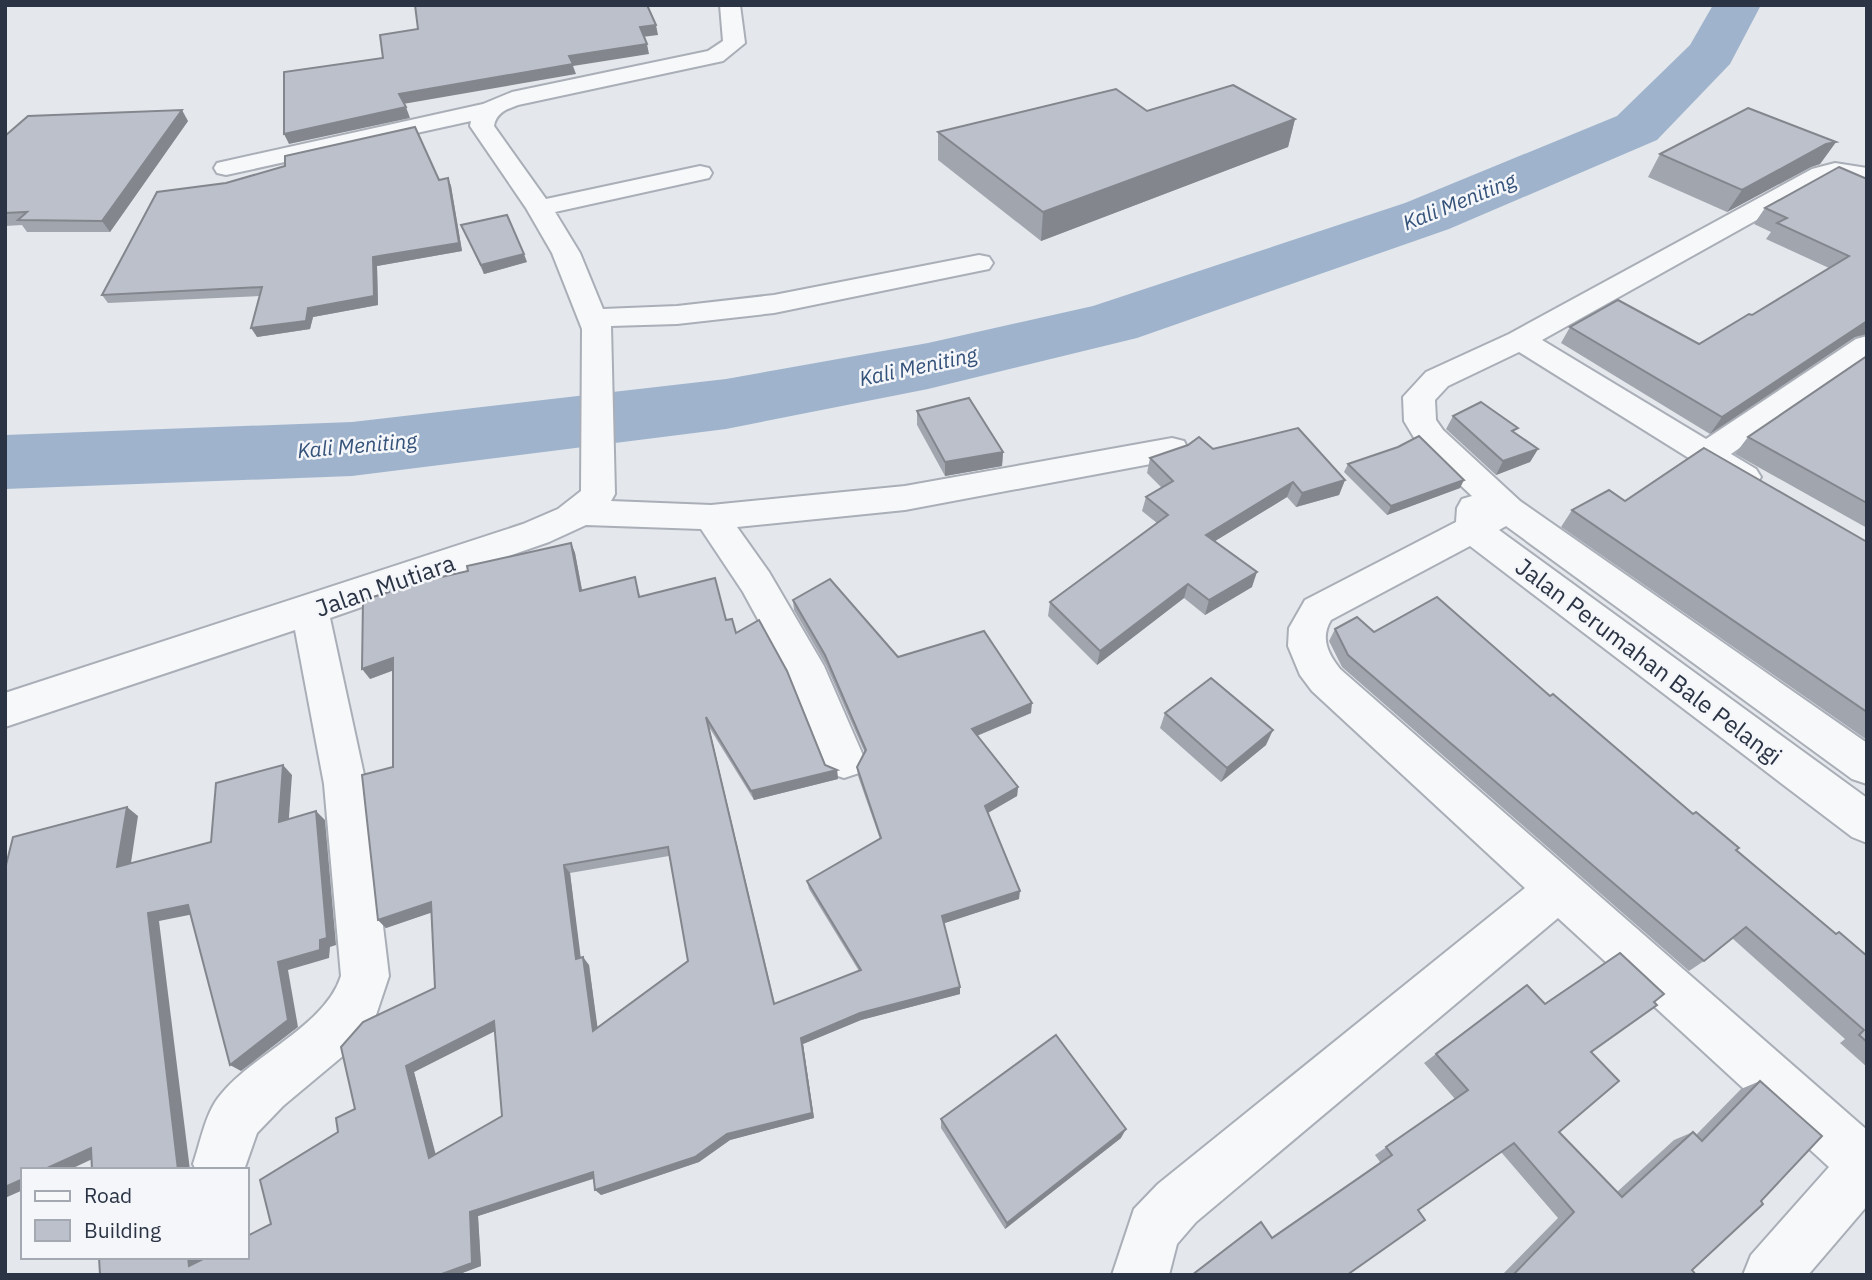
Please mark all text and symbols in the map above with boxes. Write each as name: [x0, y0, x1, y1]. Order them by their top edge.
water label: Kali Meniting: [1398, 165, 1521, 236]
water label: Kali Meniting: [857, 340, 981, 392]
water label: Kali Meniting: [296, 426, 419, 464]
street label: Jalan Mutiara: [311, 546, 459, 624]
street label: Jalan Perumahan Bale Pelangi: [1509, 550, 1789, 772]
legend: [21, 1168, 248, 1259]
text: Road: [84, 1181, 132, 1209]
text: Building: [84, 1216, 161, 1244]

